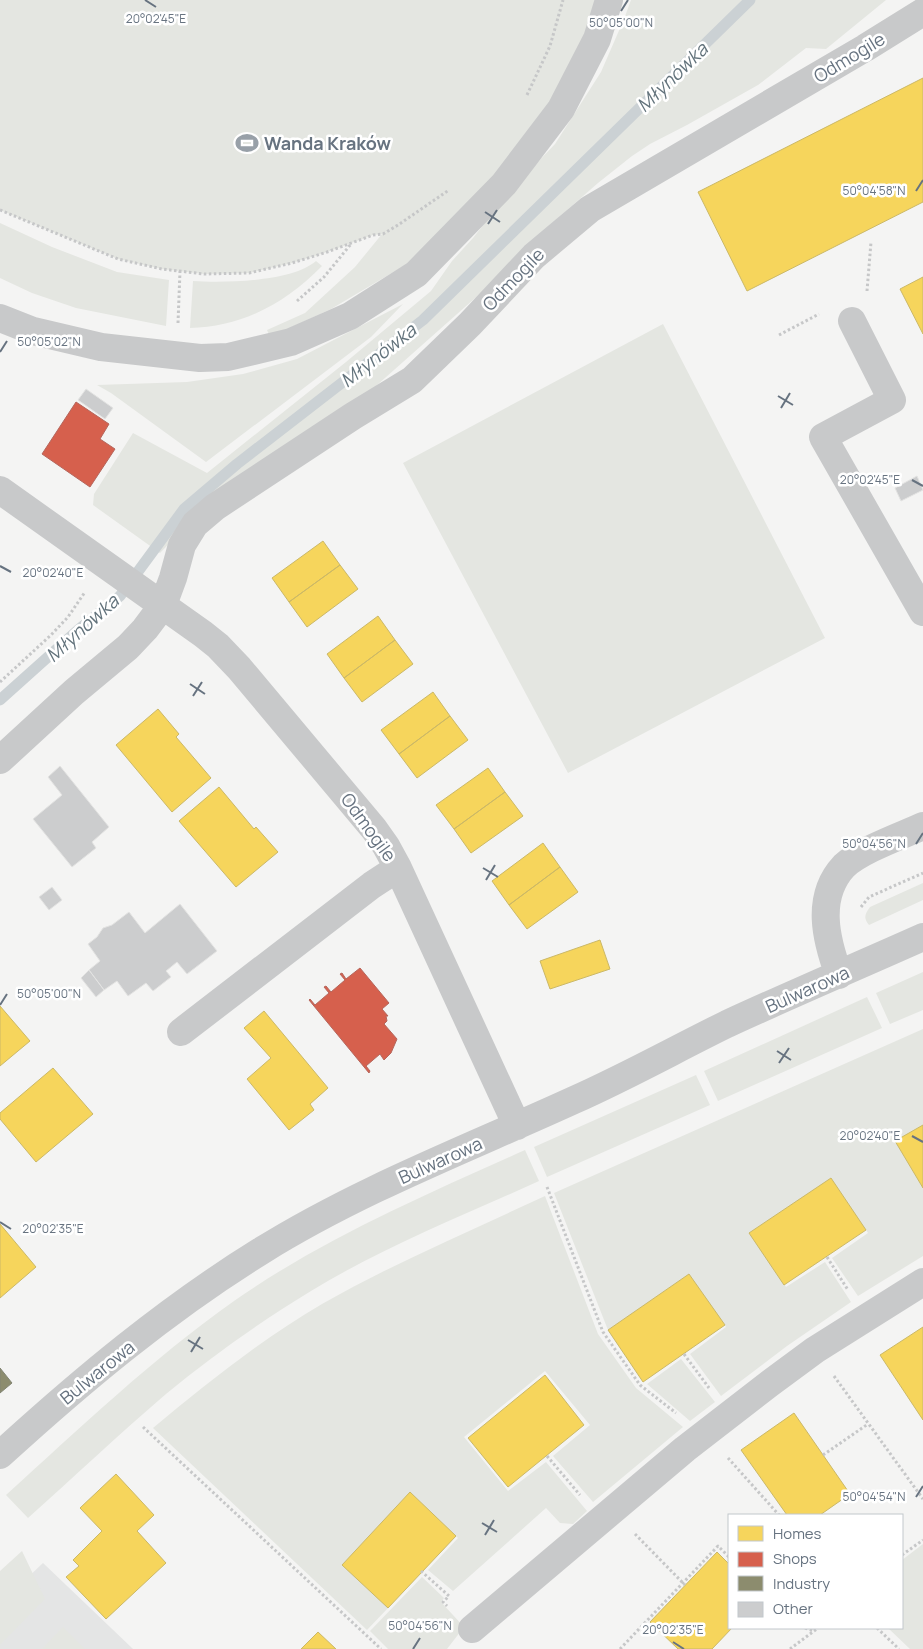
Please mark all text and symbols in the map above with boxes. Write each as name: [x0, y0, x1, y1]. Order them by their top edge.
text: 20°02'45"E: [126, 10, 186, 27]
text: 50°05'00"N: [589, 14, 653, 31]
street label: Odmogile: [809, 26, 889, 88]
water label: Młynówka: [631, 35, 714, 118]
sports icon: Wanda Kraków: [234, 130, 260, 156]
place label: Wanda Kraków: [264, 131, 392, 155]
text: 50°04'58"N: [842, 182, 906, 199]
street label: Odmogile: [477, 242, 549, 316]
water label: Młynówka: [335, 316, 423, 393]
text: 50°05'02"N: [17, 333, 81, 350]
text: 20°02'45"E: [840, 471, 900, 488]
text: 20°02'40"E: [23, 564, 84, 581]
water label: Młynówka: [40, 587, 125, 668]
street label: Odmogile: [336, 788, 402, 866]
text: 50°04'56"N: [842, 835, 906, 852]
street label: Bulwarowa: [761, 960, 853, 1018]
text: 50°05'00"N: [17, 985, 81, 1002]
text: 20°02'40"E: [840, 1127, 901, 1144]
street label: Bulwarowa: [394, 1131, 486, 1189]
text: 20°02'35"E: [22, 1220, 84, 1237]
street label: Bulwarowa: [55, 1335, 139, 1409]
text: 50°04'54"N: [843, 1488, 905, 1505]
legend: [728, 1514, 903, 1629]
text: Homes: [773, 1523, 822, 1544]
text: Shops: [773, 1548, 817, 1569]
text: Industry: [773, 1573, 830, 1594]
text: Other: [773, 1598, 814, 1619]
text: 50°04'56"N: [388, 1617, 452, 1634]
text: 20°02'35"E: [642, 1621, 704, 1638]

